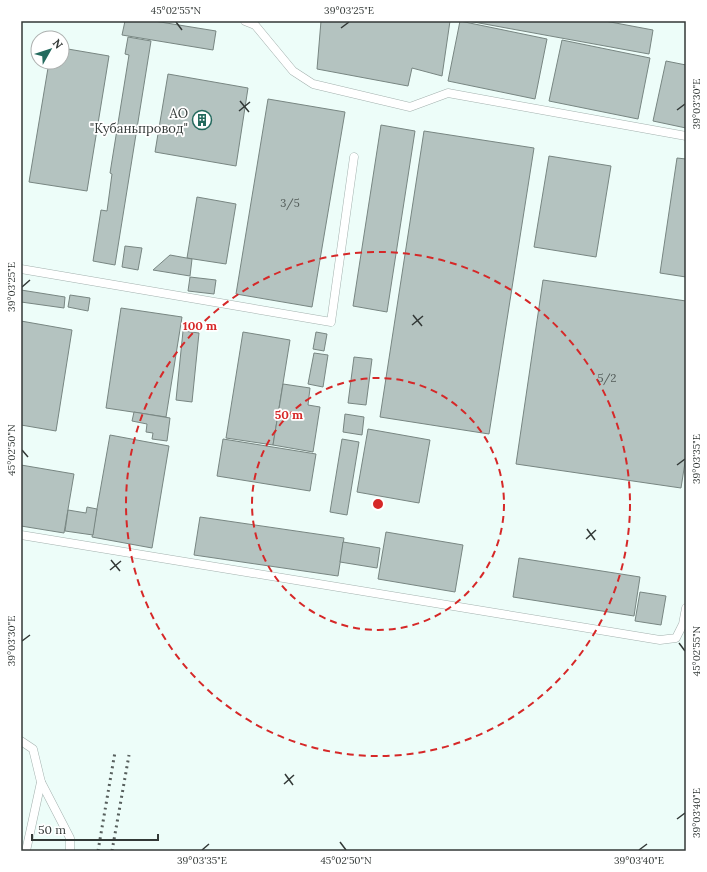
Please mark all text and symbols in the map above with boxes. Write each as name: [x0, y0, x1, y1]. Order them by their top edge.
text: 45°02'55"N: [151, 4, 202, 17]
text: 39°03'25"E: [324, 4, 374, 17]
north arrow: [30, 30, 70, 70]
text: N: [50, 36, 66, 52]
text: 39°03'30"E: [690, 79, 703, 129]
place label: АО "Кубаньпровод": [90, 105, 188, 137]
building icon: АО "Кубаньпровод": [191, 109, 213, 131]
house number: 3/5: [280, 196, 300, 211]
text: 39°03'25"E: [5, 262, 18, 312]
text: 100 m: [183, 318, 217, 333]
house number: 5/2: [597, 371, 617, 386]
text: 50 m: [275, 407, 303, 422]
text: 45°02'50"N: [5, 424, 18, 476]
text: 39°03'35"E: [690, 434, 703, 484]
centre of rings: [371, 497, 385, 511]
text: 39°03'30"E: [5, 616, 18, 666]
text: 45°02'55"N: [690, 625, 703, 676]
text: 39°03'40"E: [690, 788, 703, 838]
scale bar: [32, 816, 158, 842]
text: 50 m: [38, 822, 66, 837]
text: 39°03'35"E: [177, 854, 227, 867]
text: 45°02'50"N: [320, 854, 372, 867]
text: 39°03'40"E: [614, 854, 664, 867]

